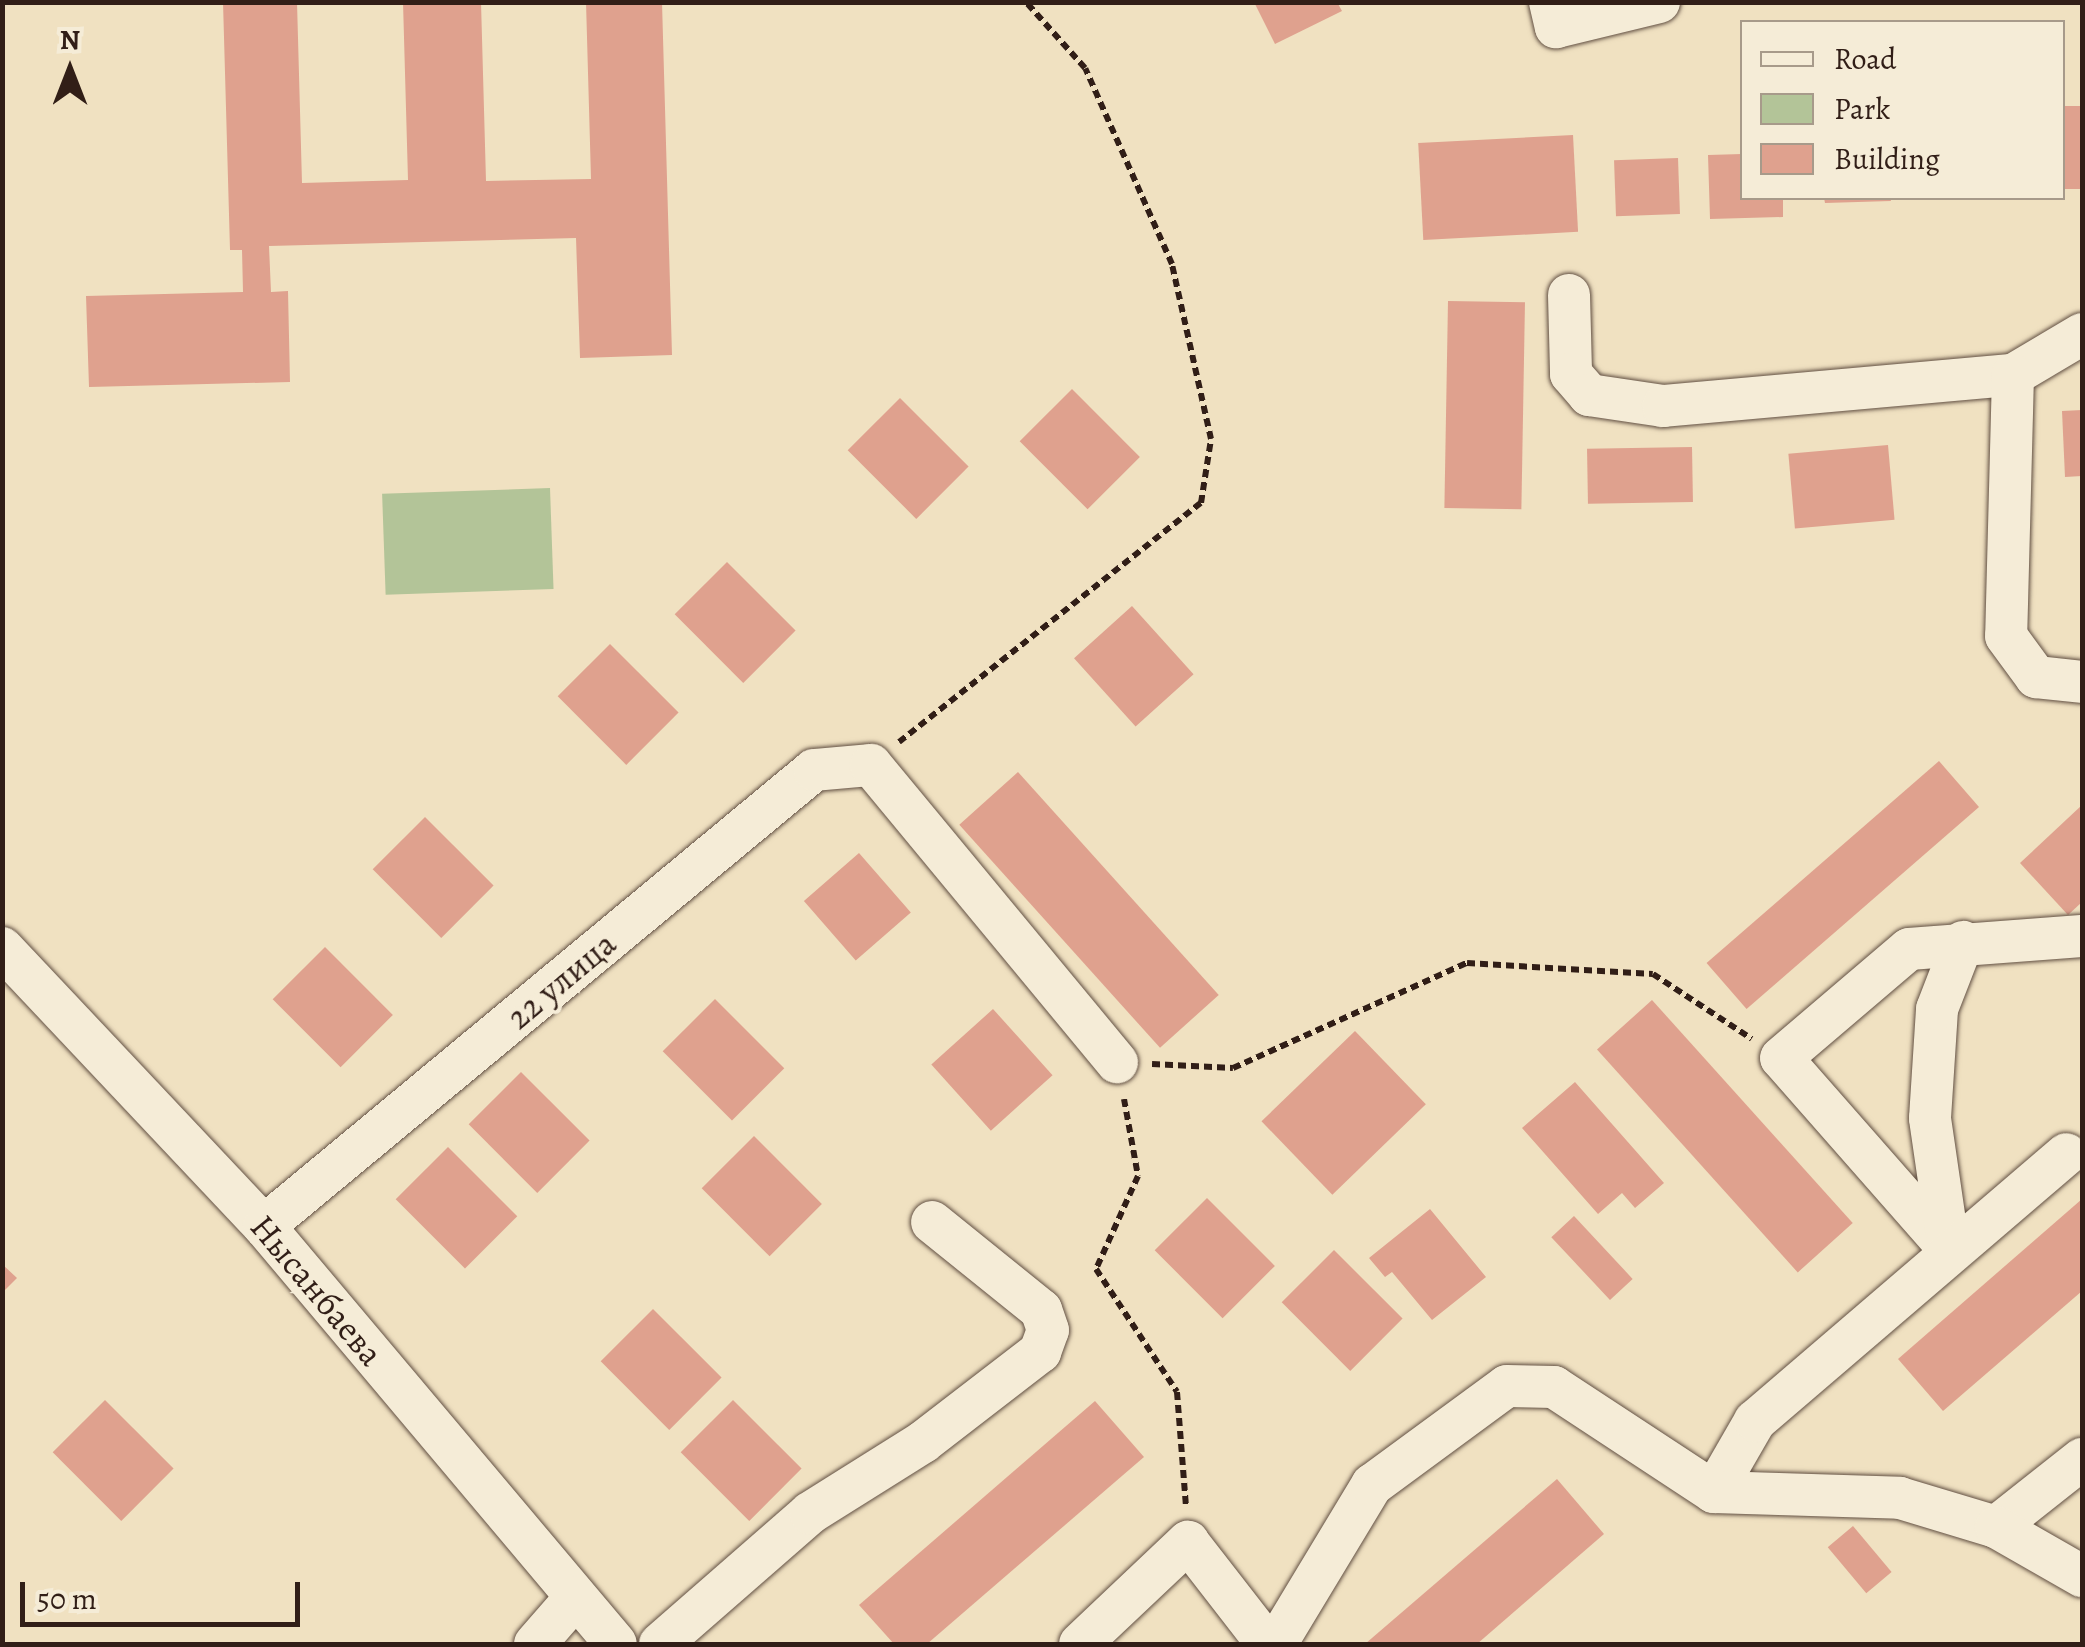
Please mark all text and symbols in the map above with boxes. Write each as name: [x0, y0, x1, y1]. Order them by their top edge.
north arrow: [20, 20, 120, 120]
legend: [1740, 20, 2065, 200]
text: N: [60, 21, 80, 59]
text: Road: [1834, 39, 1896, 79]
text: Park: [1834, 89, 1890, 129]
text: Building: [1834, 139, 1940, 179]
street label: 22 улица: [498, 922, 624, 1038]
street label: Нысанбаева: [242, 1206, 392, 1374]
scale bar: [25, 1562, 305, 1624]
text: 50 m: [37, 1579, 97, 1619]

